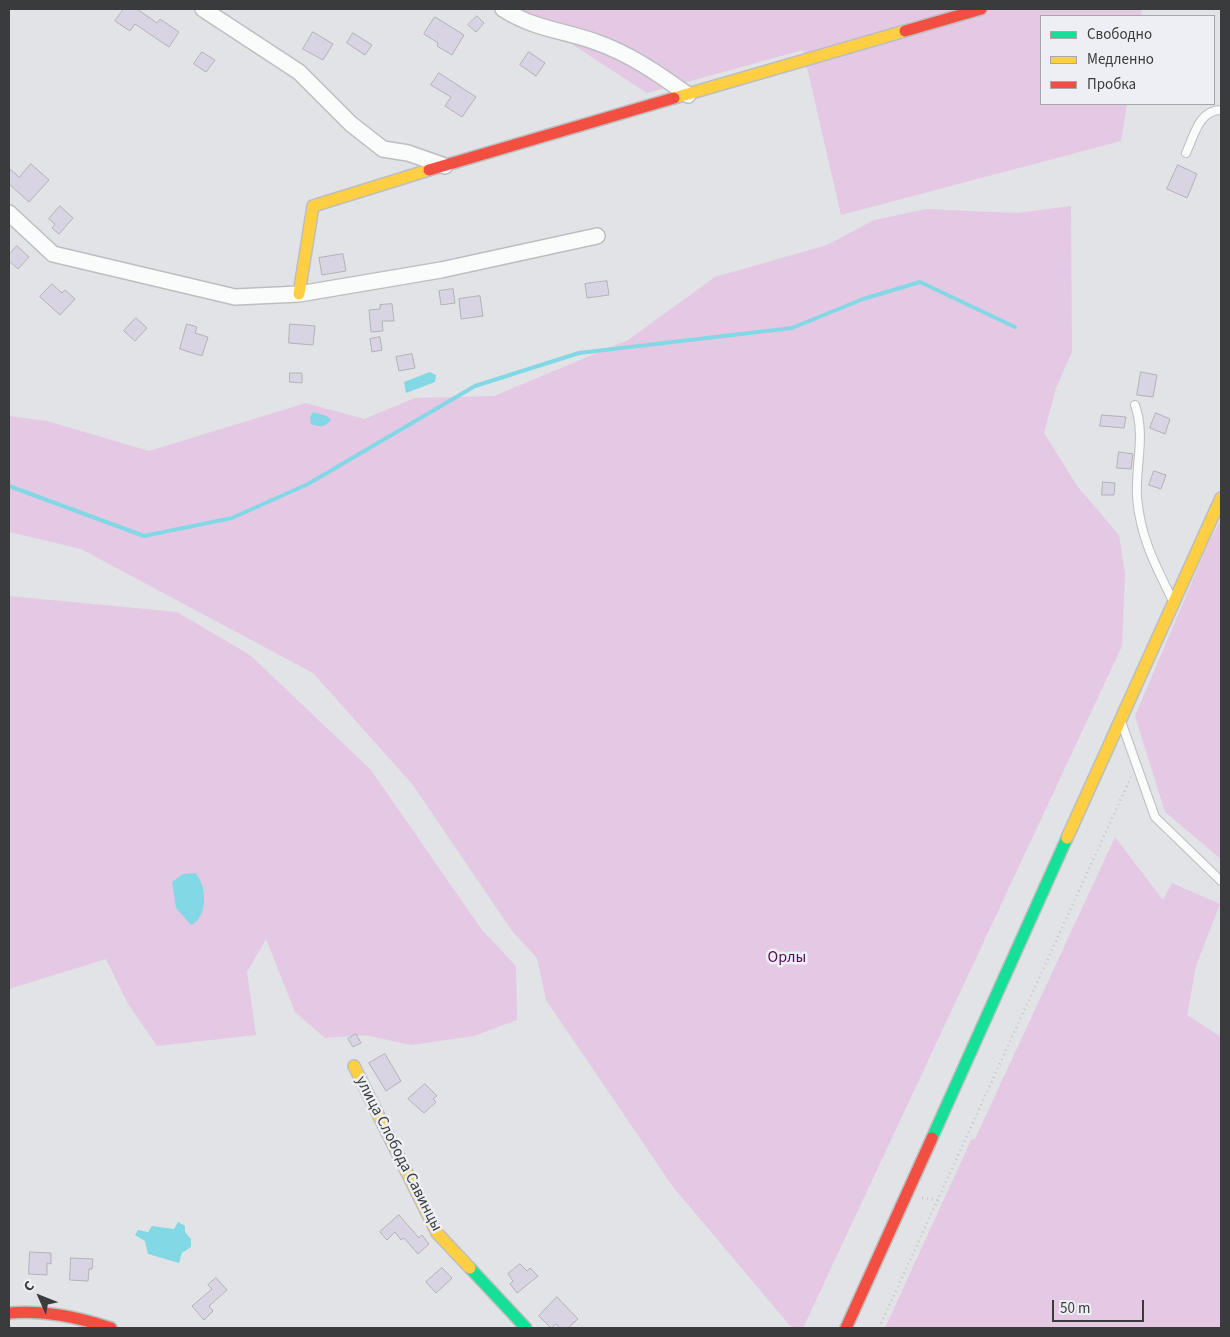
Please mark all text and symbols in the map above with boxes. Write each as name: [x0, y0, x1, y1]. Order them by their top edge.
legend: [1040, 15, 1215, 105]
text: Свободно: [1087, 24, 1152, 45]
text: Медленно: [1087, 49, 1154, 70]
text: Пробка: [1087, 74, 1136, 95]
park label: Орлы: [768, 948, 806, 968]
street label: улица Слобода Савинцы: [350, 1073, 446, 1235]
north arrow: [15, 1272, 65, 1322]
text: С: [19, 1277, 39, 1296]
scale bar: [1055, 1290, 1148, 1322]
text: 50 m: [1060, 1298, 1090, 1319]

